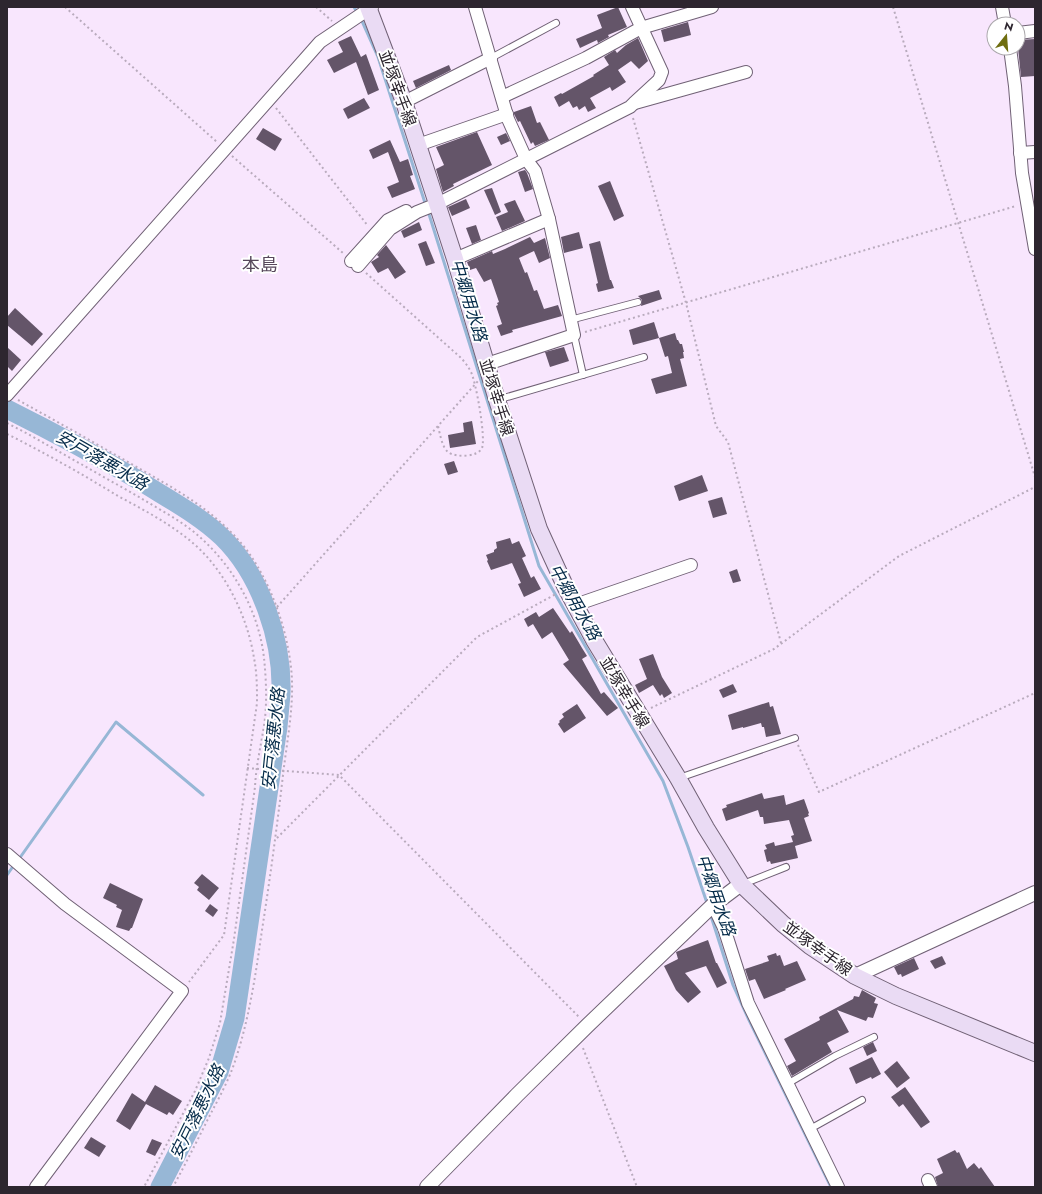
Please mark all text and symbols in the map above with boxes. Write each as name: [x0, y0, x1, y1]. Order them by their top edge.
north arrow: [986, 16, 1026, 56]
text: N: [1002, 18, 1015, 35]
street label: 並塚幸手線: [373, 47, 422, 130]
district label: 本島: [242, 252, 278, 278]
water label: 中郷用水路: [445, 256, 493, 346]
street label: 並塚幸手線: [474, 356, 519, 439]
water label: 安戸落悪水路: [52, 424, 154, 497]
water label: 中郷用水路: [543, 559, 608, 647]
street label: 並塚幸手線: [594, 652, 655, 732]
water label: 安戸落悪水路: [256, 685, 290, 791]
water label: 中郷用水路: [691, 851, 742, 941]
street label: 並塚幸手線: [779, 916, 857, 981]
water label: 安戸落悪水路: [164, 1059, 231, 1163]

